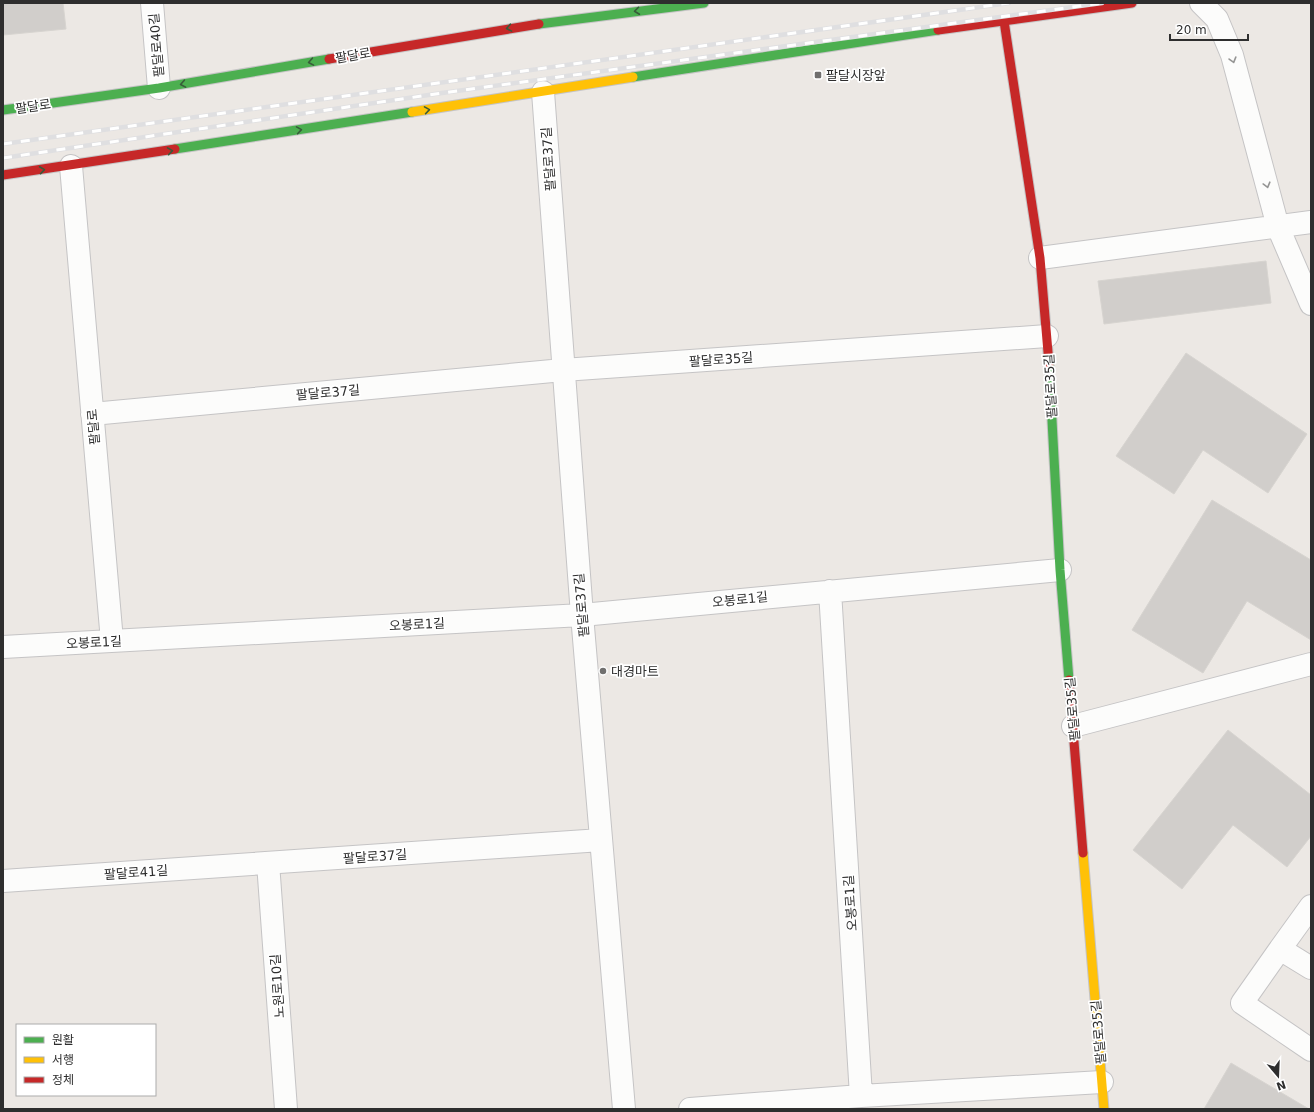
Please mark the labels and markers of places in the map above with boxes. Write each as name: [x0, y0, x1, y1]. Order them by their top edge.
place label: 팔달시장앞: [826, 68, 886, 83]
marker: 팔달시장앞: [813, 70, 823, 80]
place label: 대경마트: [611, 664, 659, 679]
marker: 대경마트: [598, 666, 608, 676]

